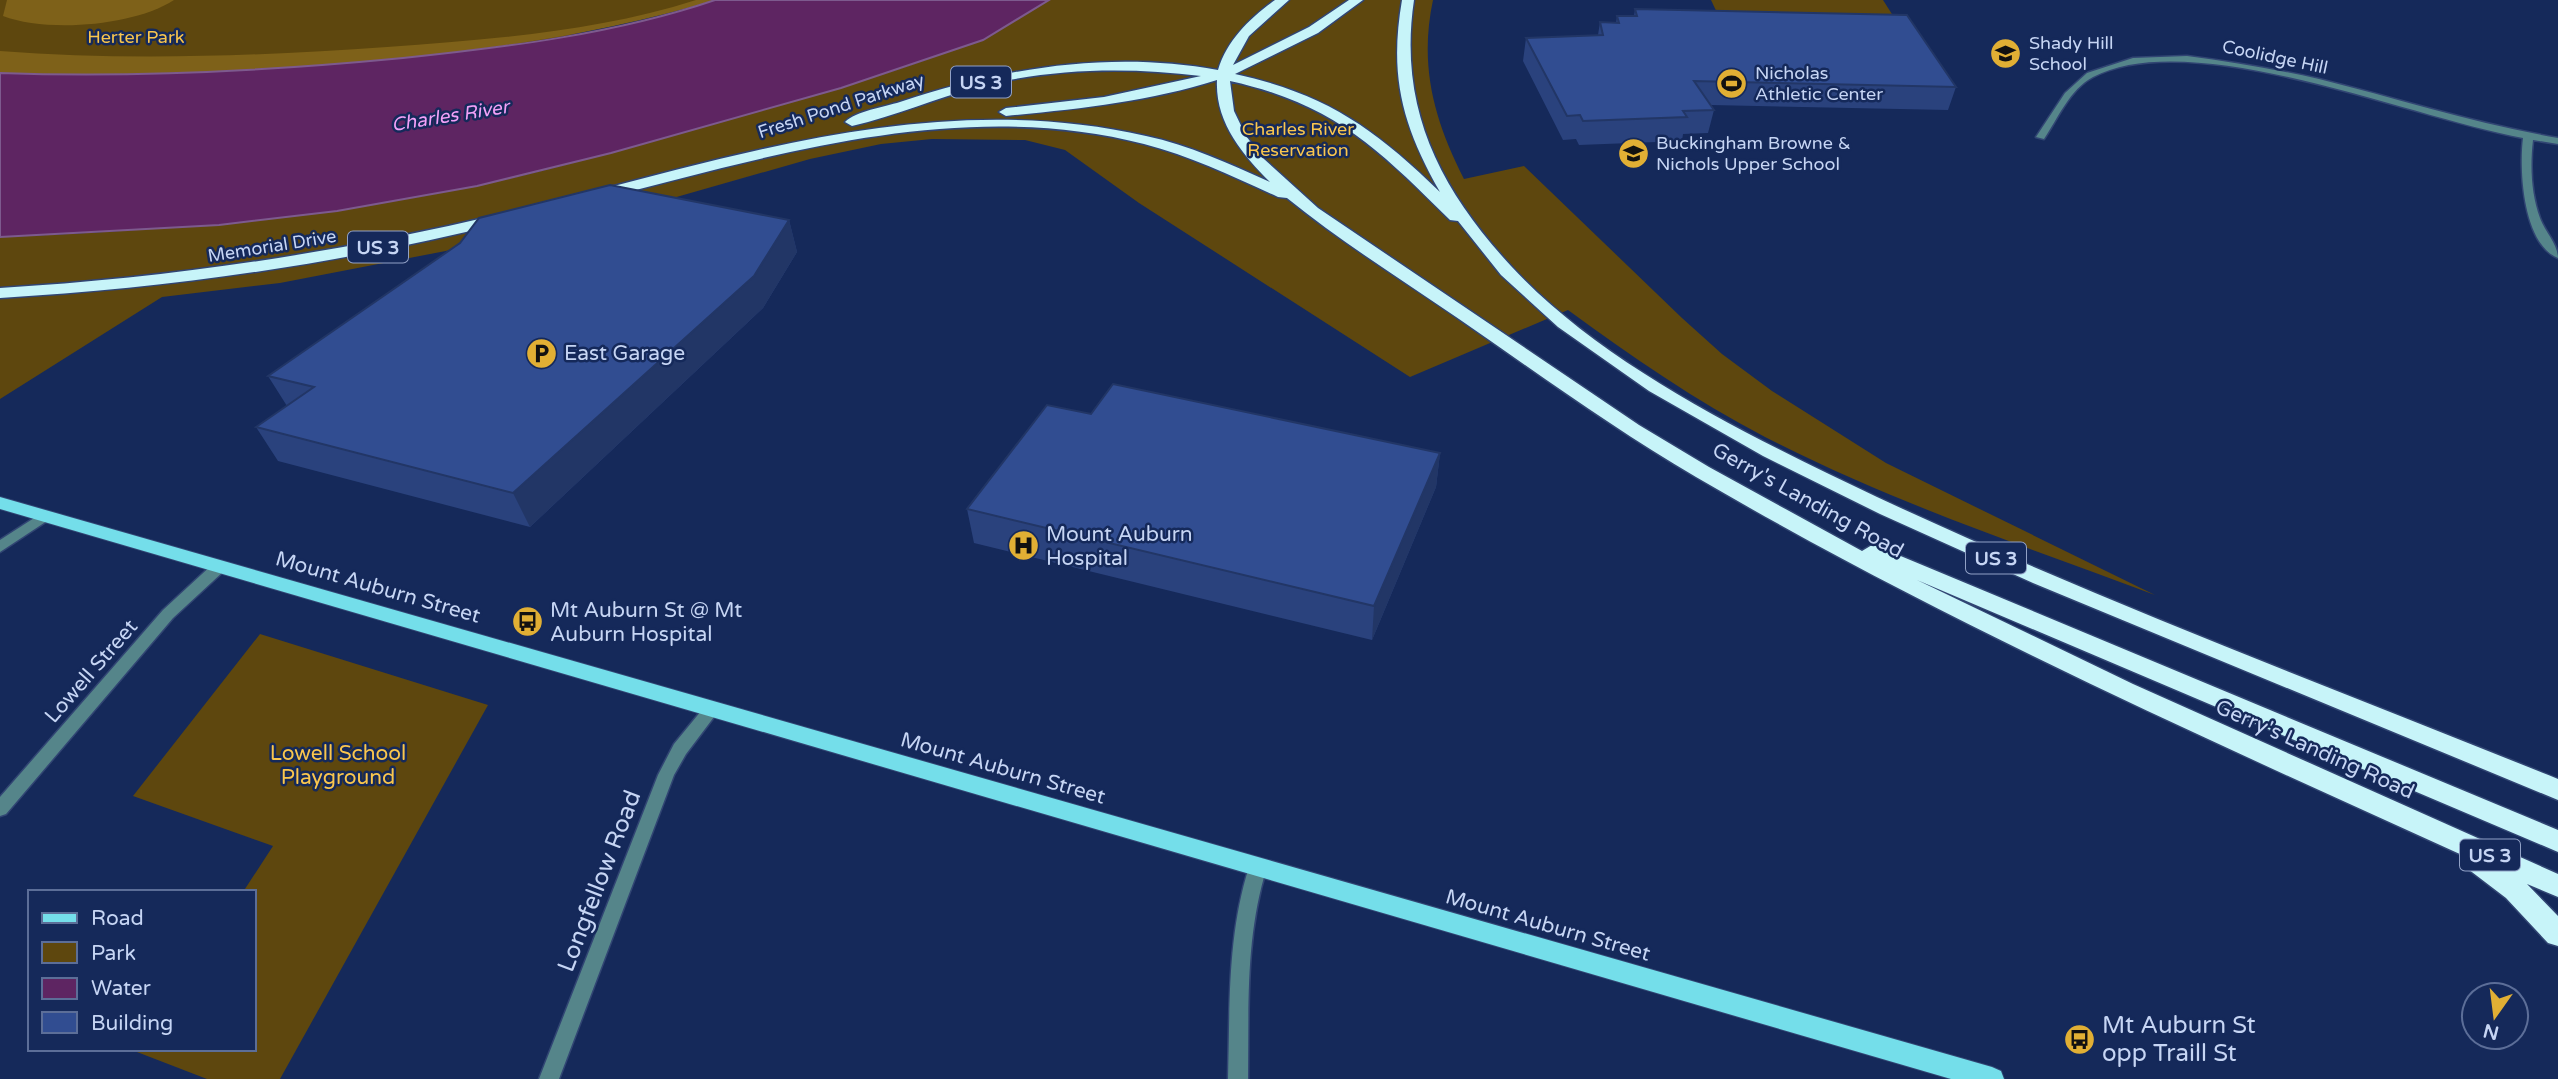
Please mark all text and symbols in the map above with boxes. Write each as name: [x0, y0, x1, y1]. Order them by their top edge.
park label: Herter Park: [87, 26, 185, 48]
place label: Shady Hill School: [2029, 32, 2114, 75]
street label: Coolidge Hill: [2220, 35, 2330, 79]
school or university icon: Shady Hill School: [1989, 36, 2023, 70]
place label: Nicholas Athletic Center: [1755, 62, 1883, 105]
road number: US 3: [951, 66, 1011, 97]
sports icon: Nicholas Athletic Center: [1715, 66, 1749, 100]
street label: Fresh Pond Parkway: [755, 69, 927, 143]
water label: Charles River: [390, 95, 513, 136]
park label: Charles River Reservation: [1242, 118, 1354, 161]
place label: Buckingham Browne & Nichols Upper School: [1656, 132, 1851, 175]
school or university icon: Buckingham Browne & Nichols Upper School: [1616, 136, 1650, 170]
street label: Memorial Drive: [206, 225, 338, 267]
road number: US 3: [348, 232, 408, 262]
parking icon: East Garage: [524, 336, 558, 370]
place label: East Garage: [564, 341, 685, 366]
street label: Gerry's Landing Road: [1708, 437, 1908, 563]
place label: Mount Auburn Hospital: [1046, 522, 1193, 571]
hospital icon: Mount Auburn Hospital: [1006, 529, 1040, 563]
road number: US 3: [1966, 542, 2026, 573]
street label: Mount Auburn Street: [272, 546, 483, 629]
place label: Mt Auburn St @ Mt Auburn Hospital: [550, 598, 742, 647]
bus stop icon: Mt Auburn St @ Mt Auburn Hospital: [510, 605, 544, 639]
street label: Lowell Street: [40, 614, 143, 728]
street label: Gerry's Landing Road: [2212, 694, 2418, 805]
street label: Mount Auburn Street: [897, 727, 1108, 810]
park label: Lowell School Playground: [270, 741, 406, 790]
street label: Longfellow Road: [551, 786, 647, 976]
road number: US 3: [2460, 840, 2520, 870]
street label: Mount Auburn Street: [1442, 884, 1653, 967]
legend: [28, 890, 256, 1051]
text: Road: [91, 906, 144, 931]
text: Park: [91, 941, 136, 966]
text: Water: [91, 976, 151, 1001]
north arrow: [2460, 981, 2530, 1051]
text: Building: [91, 1011, 173, 1036]
place label: Mt Auburn St opp Traill St: [2102, 1011, 2256, 1068]
text: N: [2481, 1019, 2501, 1044]
bus stop icon: Mt Auburn St opp Traill St: [2062, 1022, 2096, 1056]

